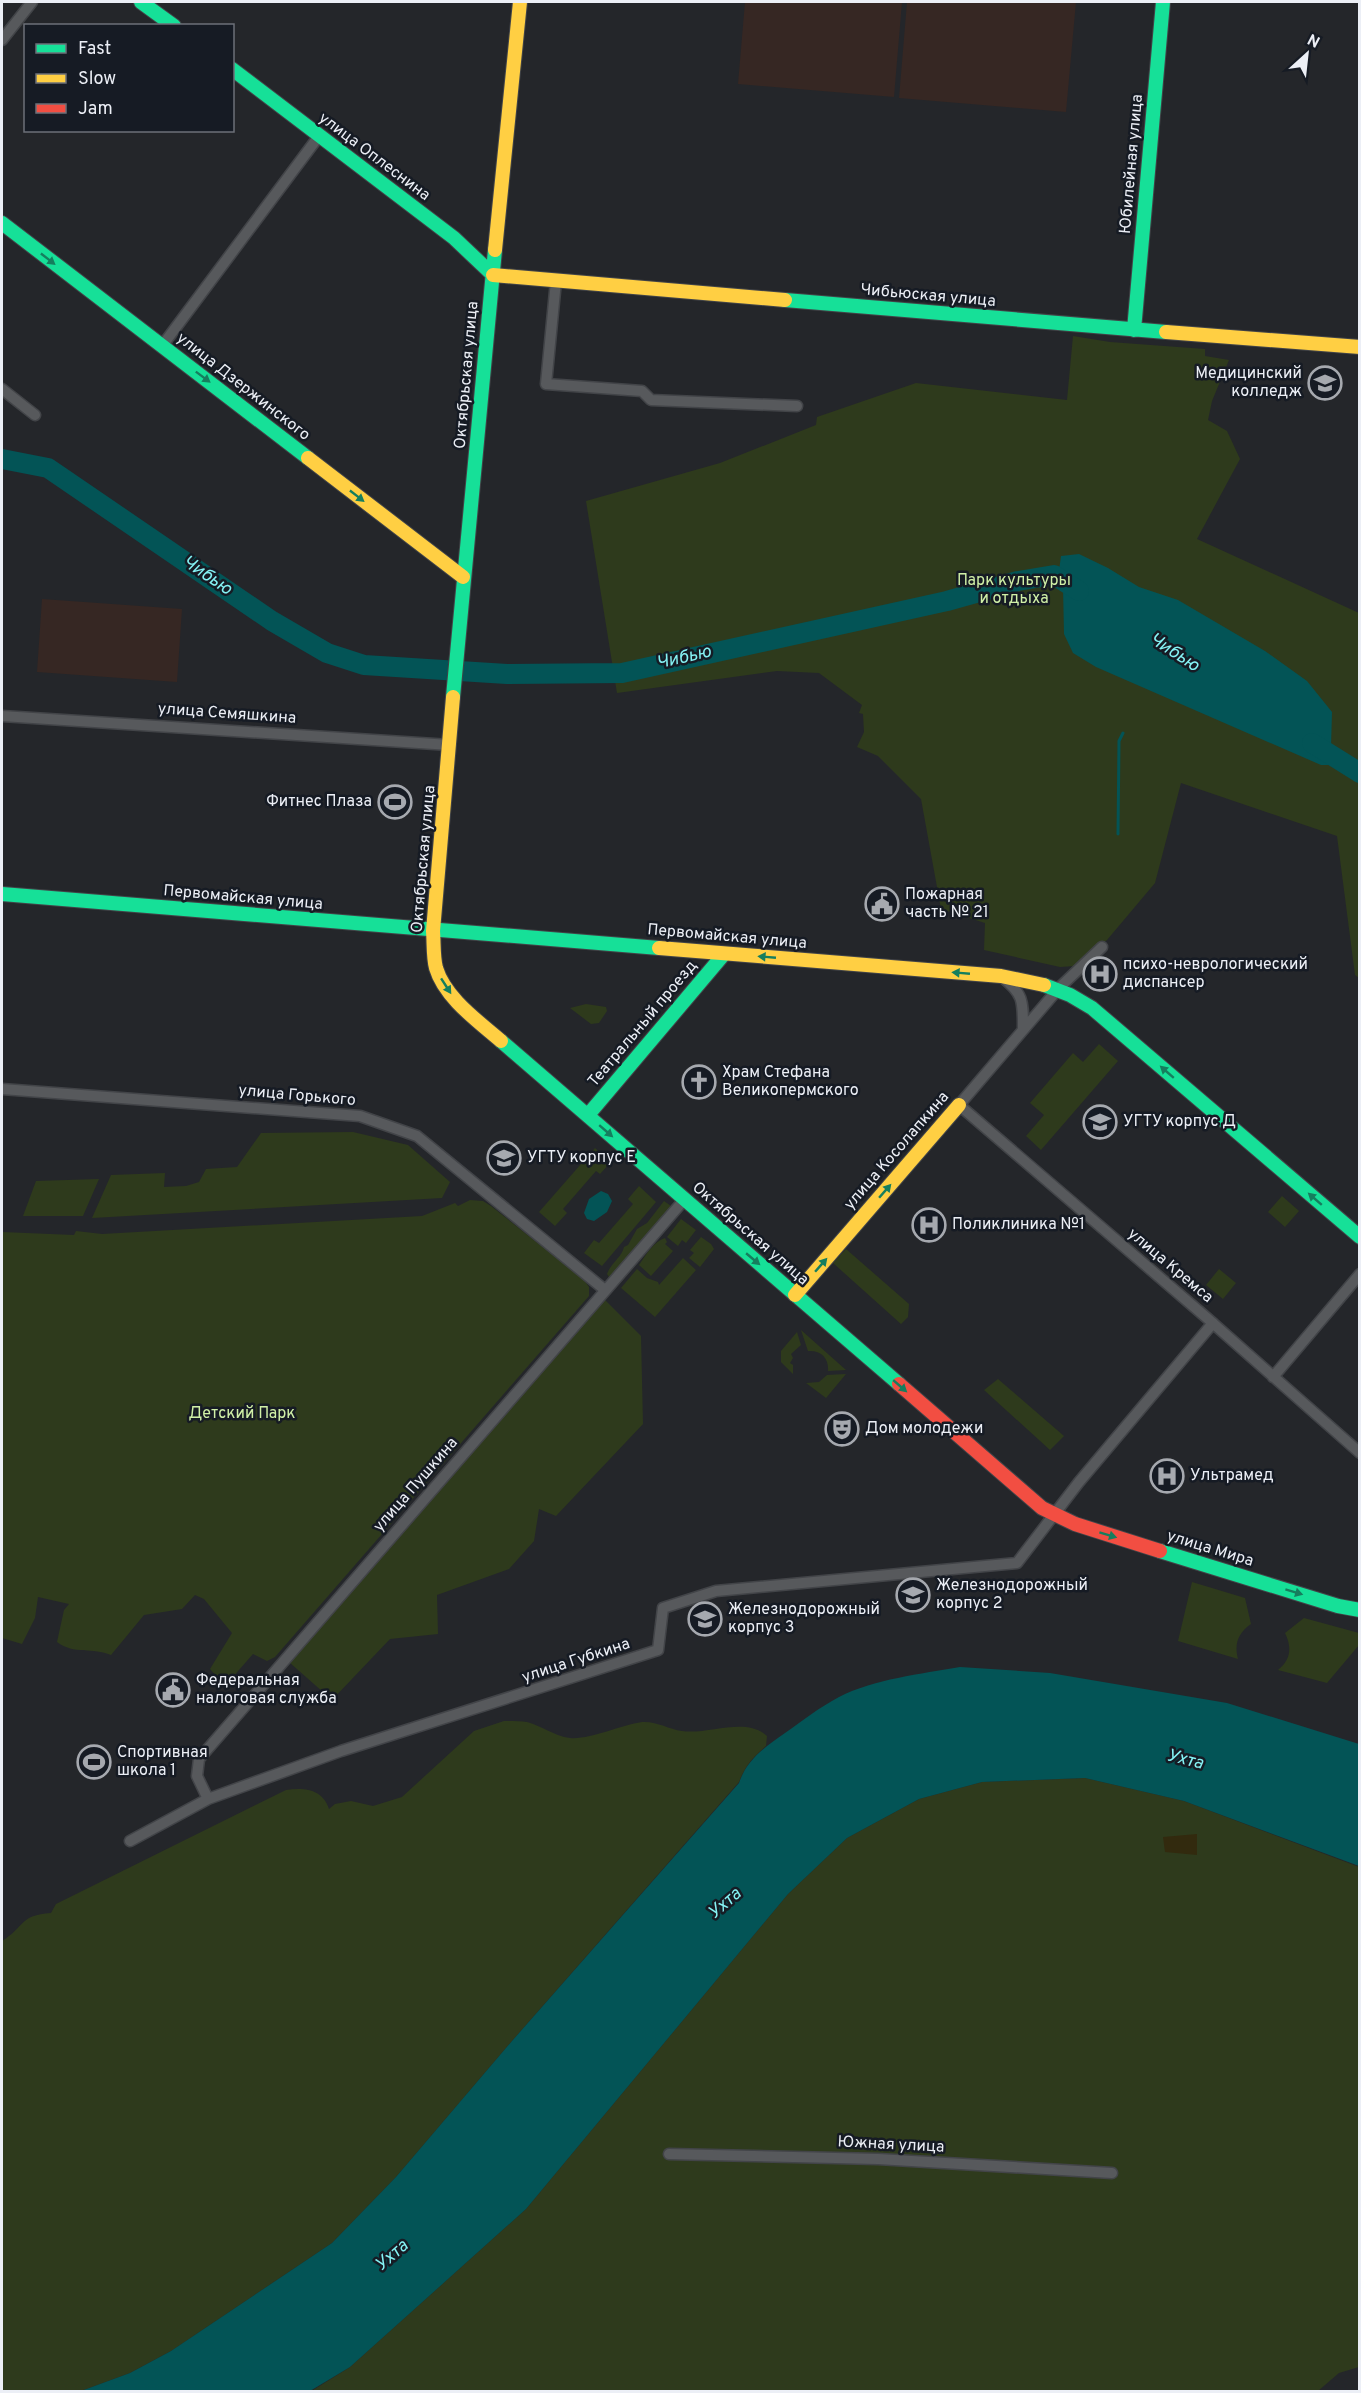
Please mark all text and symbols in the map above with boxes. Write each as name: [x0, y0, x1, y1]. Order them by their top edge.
legend: [24, 24, 234, 132]
north arrow: [1277, 24, 1337, 84]
text: N: [1303, 31, 1323, 54]
text: Fast: [78, 38, 111, 61]
text: Slow: [78, 68, 116, 91]
street label: Юбилейная улица: [1116, 93, 1148, 235]
text: Jam: [78, 98, 113, 121]
street label: улица Оплеснина: [314, 108, 434, 206]
one-way arrow: [40, 252, 55, 264]
street label: Чибьюская улица: [859, 280, 997, 312]
street label: Октябрьская улица: [451, 300, 483, 450]
street label: улица Дзержинского: [172, 329, 314, 445]
place label: Медицинский колледж: [1195, 364, 1302, 402]
school or university icon: Медицинский колледж: [1307, 365, 1343, 401]
one-way arrow: [194, 371, 210, 383]
one-way arrow: [350, 489, 365, 501]
water label: Чибью: [178, 551, 237, 601]
park label: Парк культуры и отдыха: [957, 571, 1071, 609]
water label: Чибью: [1145, 628, 1204, 678]
water label: Чибью: [655, 640, 714, 675]
street label: улица Семяшкина: [157, 699, 297, 729]
sports icon: Фитнес Плаза: [377, 784, 413, 820]
street label: Октябрьская улица: [408, 784, 440, 934]
place label: Фитнес Плаза: [266, 792, 372, 812]
street label: Первомайская улица: [162, 881, 324, 915]
place label: Пожарная часть № 21: [905, 885, 989, 923]
public building icon: Пожарная часть № 21: [864, 886, 900, 922]
street label: Первомайская улица: [646, 920, 808, 954]
one-way arrow: [757, 952, 776, 962]
place label: психо-неврологический диспансер: [1123, 955, 1308, 993]
hospital icon: психо-неврологический диспансер: [1082, 956, 1118, 992]
street label: Театральный проезд: [584, 957, 702, 1091]
one-way arrow: [951, 968, 970, 978]
one-way arrow: [441, 978, 452, 994]
place label: Храм Стефана Великопермского: [722, 1063, 859, 1101]
church icon: Храм Стефана Великопермского: [681, 1064, 717, 1100]
one-way arrow: [1160, 1066, 1175, 1079]
street label: улица Горького: [237, 1081, 357, 1111]
street label: улица Косолапкина: [840, 1088, 954, 1214]
school or university icon: УГТУ корпус Д: [1082, 1104, 1118, 1140]
place label: УГТУ корпус Д: [1123, 1112, 1236, 1132]
one-way arrow: [598, 1124, 613, 1137]
school or university icon: УГТУ корпус Е: [486, 1140, 522, 1176]
place label: УГТУ корпус Е: [527, 1148, 636, 1168]
street label: Октябрьская улица: [688, 1178, 812, 1290]
one-way arrow: [878, 1183, 891, 1199]
one-way arrow: [1308, 1193, 1323, 1206]
hospital icon: Поликлиника №1: [911, 1207, 947, 1243]
place label: Поликлиника №1: [952, 1215, 1085, 1235]
street label: улица Кремса: [1123, 1224, 1217, 1308]
one-way arrow: [745, 1252, 760, 1265]
one-way arrow: [814, 1258, 827, 1273]
one-way arrow: [893, 1380, 908, 1393]
park label: Детский Парк: [189, 1404, 296, 1424]
theatre icon: Дом молодежи: [824, 1411, 860, 1447]
place label: Дом молодежи: [865, 1419, 983, 1439]
street label: улица Пушкина: [369, 1433, 463, 1537]
hospital icon: Ультрамед: [1149, 1458, 1185, 1494]
place label: Ультрамед: [1190, 1466, 1274, 1486]
street label: улица Мира: [1164, 1526, 1256, 1572]
one-way arrow: [1099, 1530, 1117, 1540]
place label: Железнодорожный корпус 2: [936, 1576, 1088, 1614]
school or university icon: Железнодорожный корпус 2: [895, 1577, 931, 1613]
one-way arrow: [1285, 1588, 1303, 1597]
place label: Железнодорожный корпус 3: [728, 1600, 880, 1638]
school or university icon: Железнодорожный корпус 3: [687, 1601, 723, 1637]
street label: улица Губкина: [519, 1634, 633, 1688]
place label: Федеральная налоговая служба: [196, 1671, 337, 1709]
public building icon: Федеральная налоговая служба: [155, 1672, 191, 1708]
place label: Спортивная школа 1: [117, 1743, 208, 1781]
sports icon: Спортивная школа 1: [76, 1744, 112, 1780]
water label: Ухта: [1164, 1744, 1206, 1776]
water label: Ухта: [703, 1883, 747, 1925]
street label: Южная улица: [837, 2132, 945, 2158]
water label: Ухта: [370, 2235, 414, 2277]

